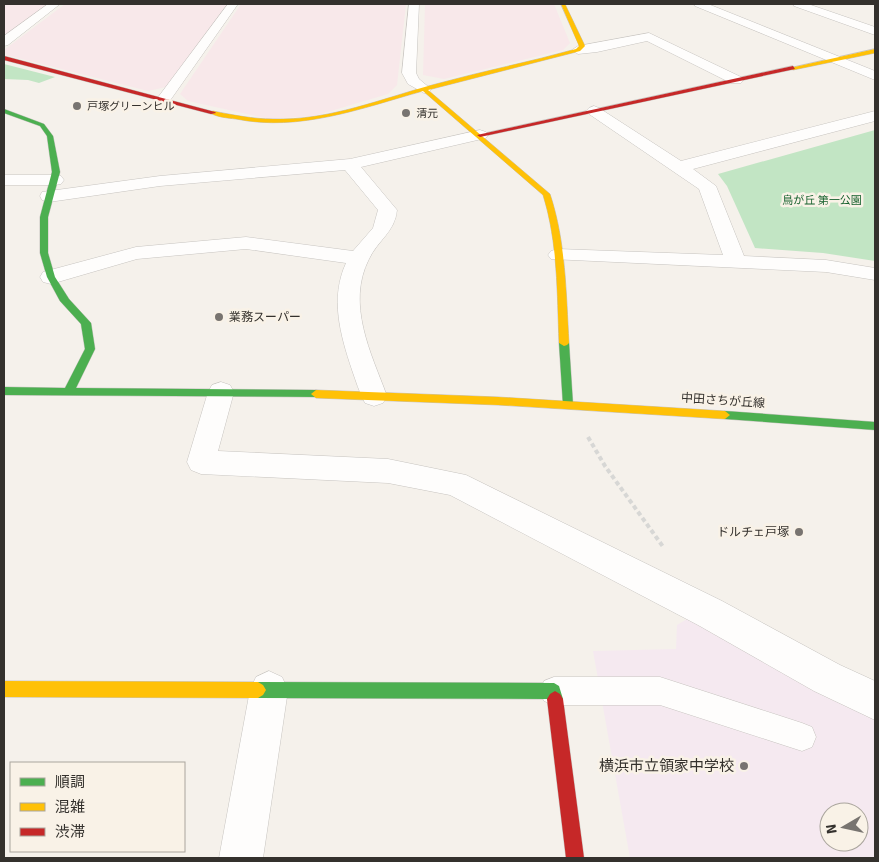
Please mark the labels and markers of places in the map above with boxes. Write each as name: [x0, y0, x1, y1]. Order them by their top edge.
marker: 戸塚グリーンヒル: [71, 100, 83, 112]
place label: 戸塚グリーンヒル: [87, 100, 174, 113]
marker: 清元: [400, 107, 412, 119]
place label: 清元: [416, 107, 438, 120]
place label: 業務スーパー: [229, 310, 301, 325]
marker: 業務スーパー: [213, 311, 225, 323]
place label: ドルチェ戸塚: [717, 525, 789, 540]
marker: ドルチェ戸塚: [793, 526, 805, 538]
place label: 横浜市立領家中学校: [599, 757, 734, 775]
marker: 横浜市立領家中学校: [738, 760, 750, 772]

